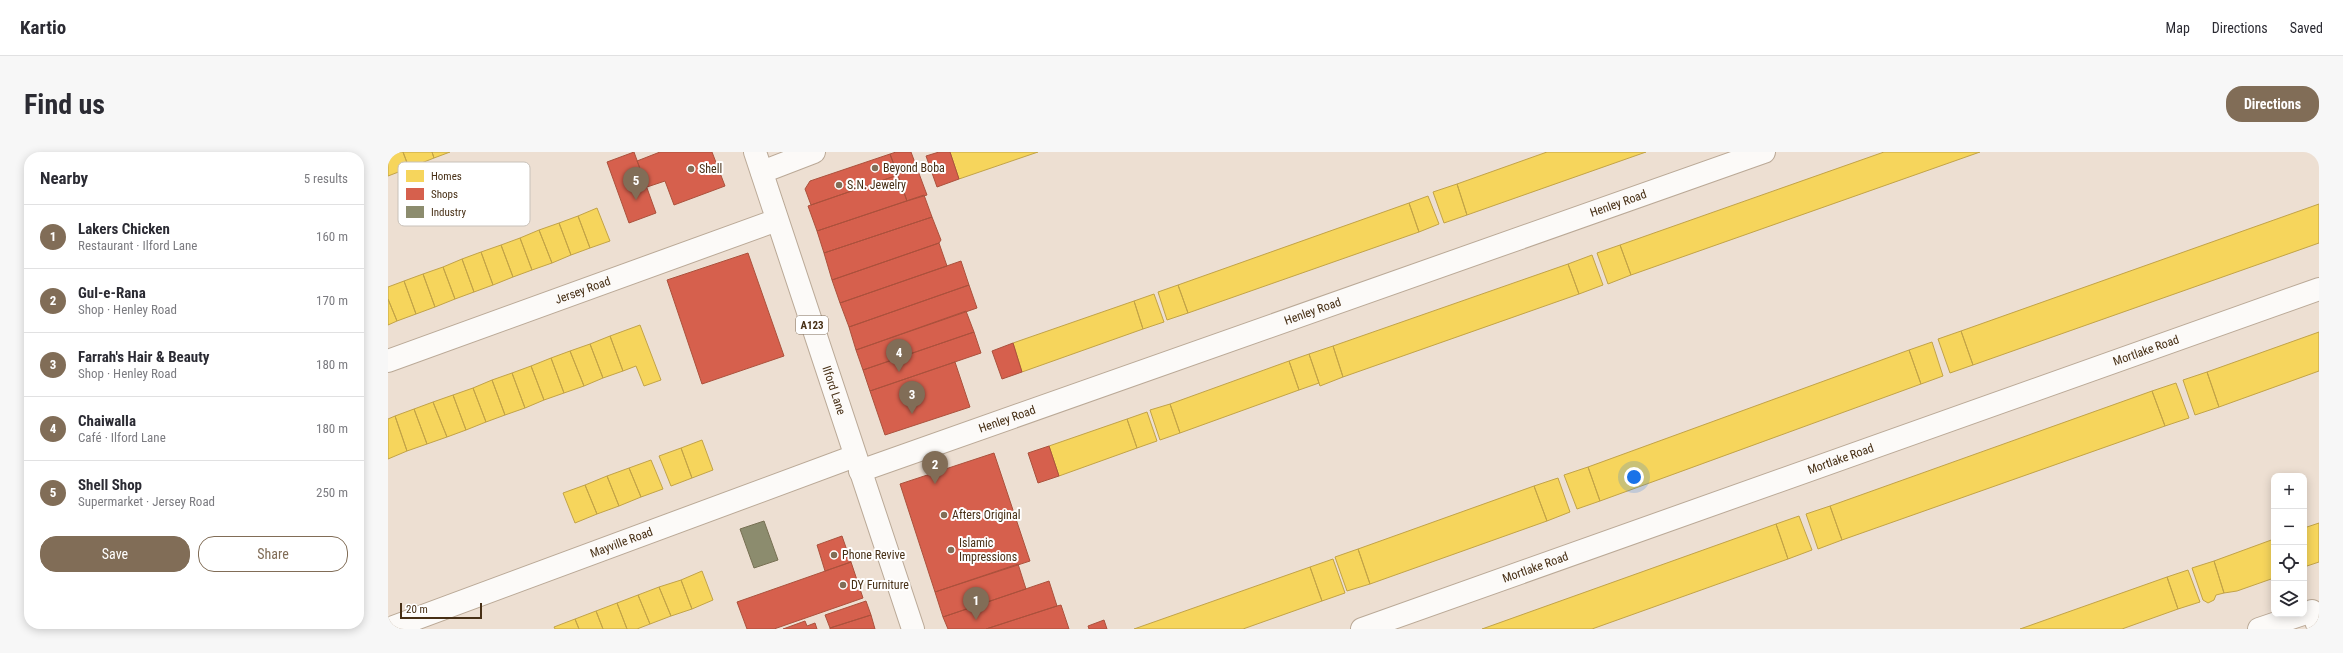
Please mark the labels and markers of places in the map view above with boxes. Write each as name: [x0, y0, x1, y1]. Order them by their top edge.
place label: Beyond Boba: [883, 161, 945, 175]
place label: Shell: [699, 162, 722, 176]
marker: Beyond Boba: [870, 163, 880, 173]
marker: Shell: [686, 164, 696, 174]
pin: 5: [623, 167, 649, 200]
place label: S.N. Jewelry: [847, 178, 906, 192]
marker: S.N. Jewelry: [834, 180, 844, 190]
pin: 4: [886, 339, 912, 372]
pin: 3: [899, 381, 925, 414]
pin: 2: [922, 451, 948, 484]
place label: Afters Original: [952, 508, 1020, 522]
marker: Afters Original: [939, 510, 949, 520]
place label: Islamic Impressions: [959, 536, 1017, 564]
marker: Islamic Impressions: [946, 545, 956, 555]
place label: Phone Revive: [842, 548, 906, 562]
marker: Phone Revive: [829, 550, 839, 560]
place label: DY Furniture: [851, 578, 909, 592]
marker: DY Furniture: [838, 580, 848, 590]
pin: 1: [963, 587, 989, 620]

